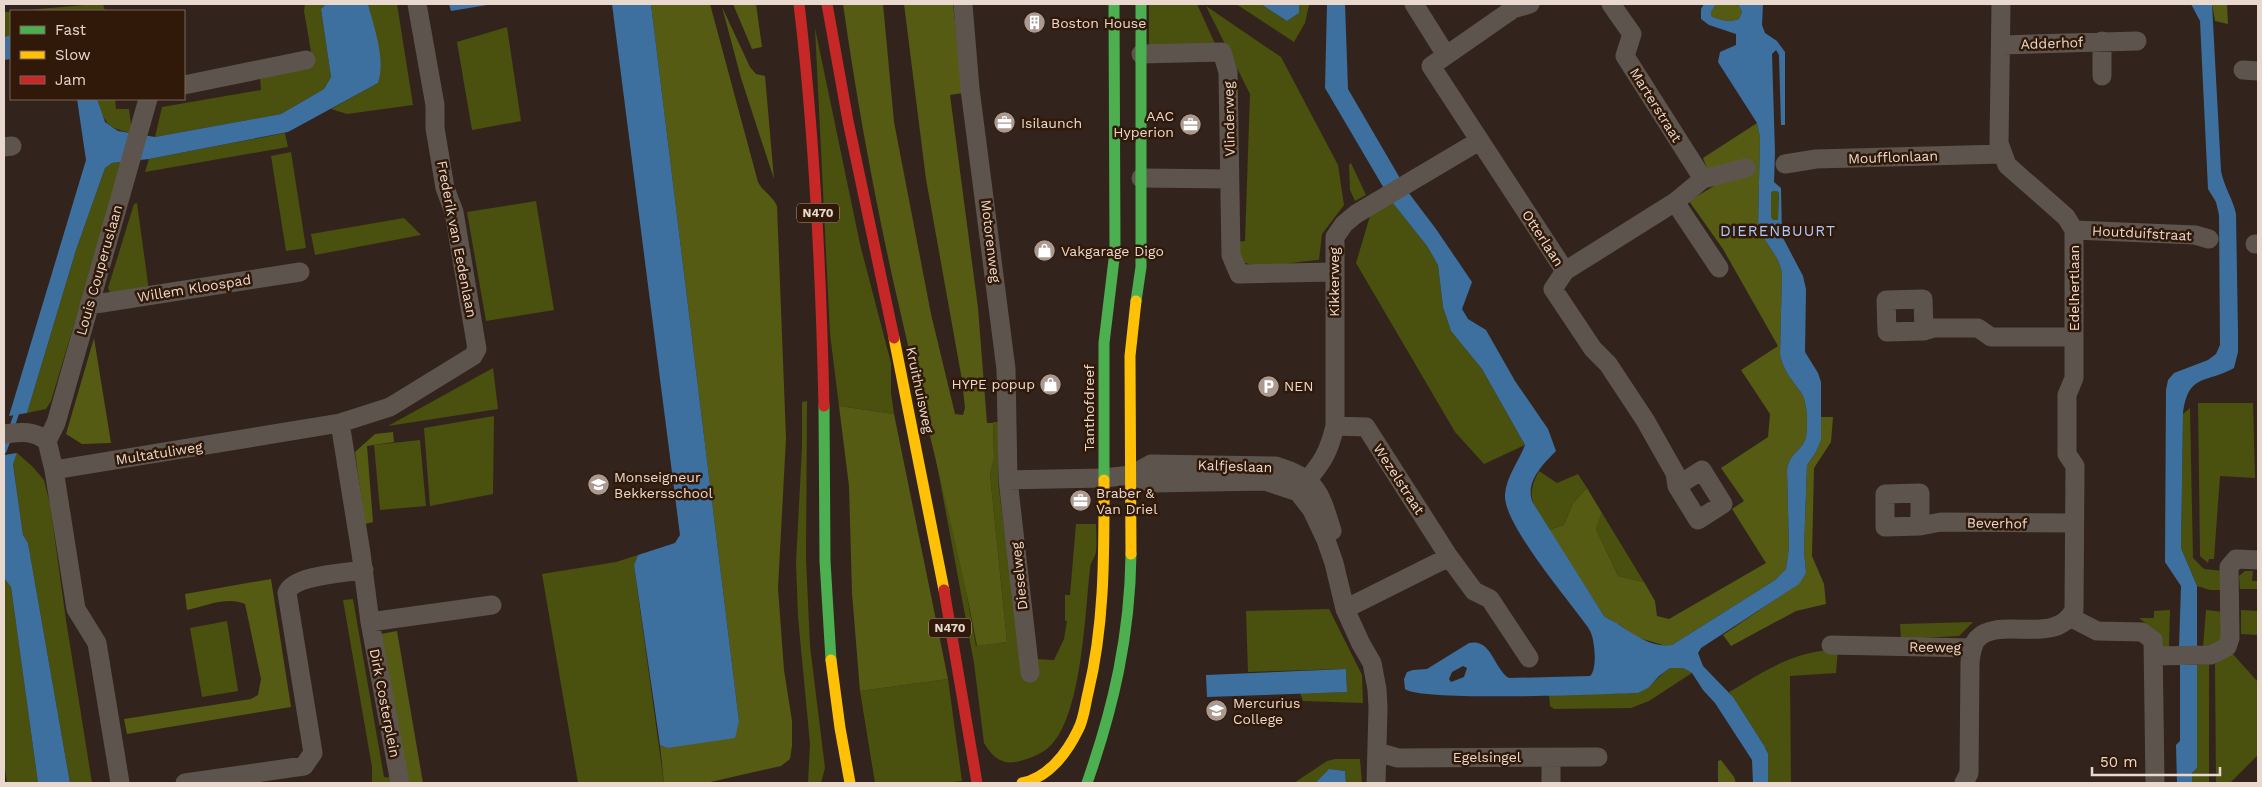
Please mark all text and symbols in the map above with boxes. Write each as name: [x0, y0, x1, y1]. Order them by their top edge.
legend: [10, 10, 185, 100]
building icon: Boston House: [1023, 11, 1047, 35]
place label: Boston House: [1051, 15, 1146, 31]
text: Fast: [55, 21, 87, 39]
street label: Adderhof: [2020, 34, 2084, 52]
text: Slow: [55, 46, 91, 64]
street label: Marterstraat: [1627, 65, 1685, 145]
text: Jam: [55, 71, 86, 89]
street label: Vlinderweg: [1220, 81, 1238, 157]
place label: AAC Hyperion: [1113, 108, 1174, 140]
office icon: Isilaunch: [993, 111, 1017, 135]
office icon: AAC Hyperion: [1178, 112, 1202, 136]
place label: Isilaunch: [1021, 115, 1082, 131]
street label: Moufflonlaan: [1848, 147, 1938, 167]
street label: Frederik van Eedenlaan: [434, 159, 480, 319]
street label: Motorenweg: [978, 199, 1004, 284]
street label: Louis Couperuslaan: [73, 203, 125, 337]
road number: N470: [797, 204, 839, 222]
street label: Otterlaan: [1519, 207, 1567, 269]
district label: DIERENBUURT: [1720, 222, 1836, 240]
street label: Houtduifstraat: [2092, 222, 2192, 244]
shop icon: Vakgarage Digo: [1033, 239, 1057, 263]
place label: Vakgarage Digo: [1061, 243, 1164, 259]
street label: Edelhertlaan: [2066, 245, 2082, 331]
street label: Kikkerweg: [1326, 247, 1342, 317]
street label: Willem Kloospad: [136, 271, 252, 305]
street label: Kruithuisweg: [903, 345, 937, 435]
street label: Tanthofdreef: [1081, 364, 1097, 452]
shop icon: HYPE popup: [1039, 372, 1063, 396]
parking icon: NEN: [1256, 374, 1280, 398]
place label: HYPE popup: [951, 376, 1035, 392]
place label: NEN: [1284, 378, 1313, 394]
street label: Multatuliweg: [115, 438, 204, 468]
street label: Wezelstraat: [1370, 441, 1428, 517]
street label: Kalfjeslaan: [1197, 457, 1273, 475]
place label: Monseigneur Bekkersschool: [614, 469, 713, 501]
school or university icon: Monseigneur Bekkersschool: [586, 473, 610, 497]
place label: Braber & Van Driel: [1096, 485, 1158, 517]
office icon: Braber & Van Driel: [1068, 489, 1092, 513]
street label: Beverhof: [1967, 514, 2028, 532]
street label: Dieselweg: [1007, 541, 1031, 611]
road number: N470: [929, 618, 971, 638]
street label: Reeweg: [1909, 639, 1962, 655]
street label: Dirk Costerplein: [367, 647, 403, 759]
place label: Mercurius College: [1233, 695, 1300, 727]
school or university icon: Mercurius College: [1205, 699, 1229, 723]
scale bar: [2092, 744, 2220, 776]
street label: Egelsingel: [1453, 749, 1522, 765]
text: 50 m: [2100, 753, 2137, 771]

